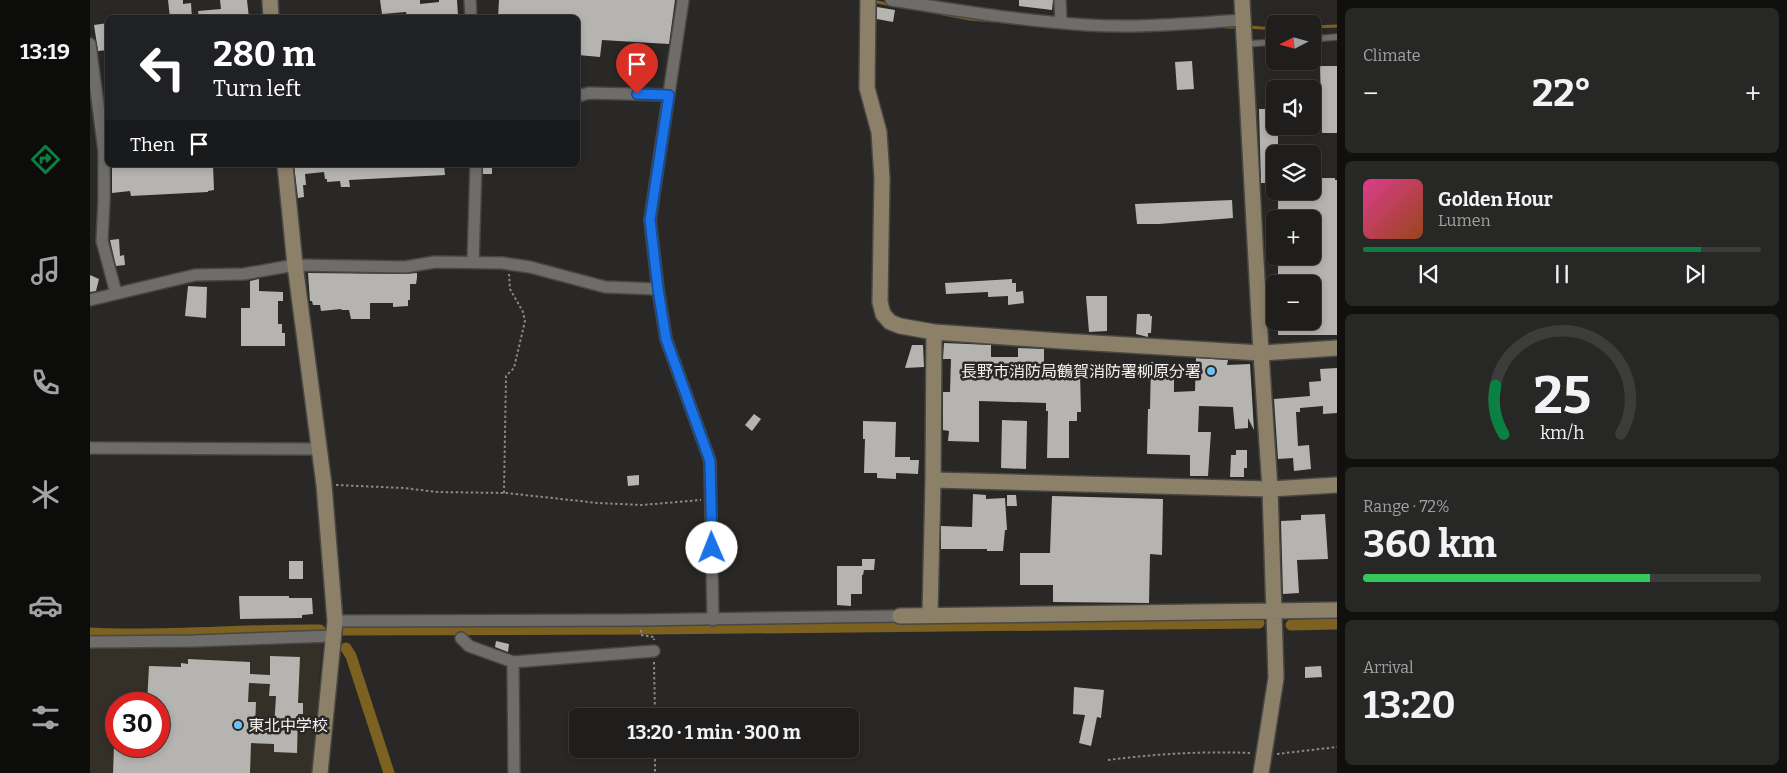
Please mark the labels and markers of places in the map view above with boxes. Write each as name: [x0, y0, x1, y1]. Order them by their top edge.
pin: [616, 43, 658, 94]
place label: 長野市消防局鶴賀消防署柳原分署: [961, 362, 1201, 381]
marker: 長野市消防局鶴賀消防署柳原分署: [1205, 365, 1217, 377]
place label: 東北中学校: [248, 716, 328, 735]
marker: 東北中学校: [232, 719, 244, 731]

